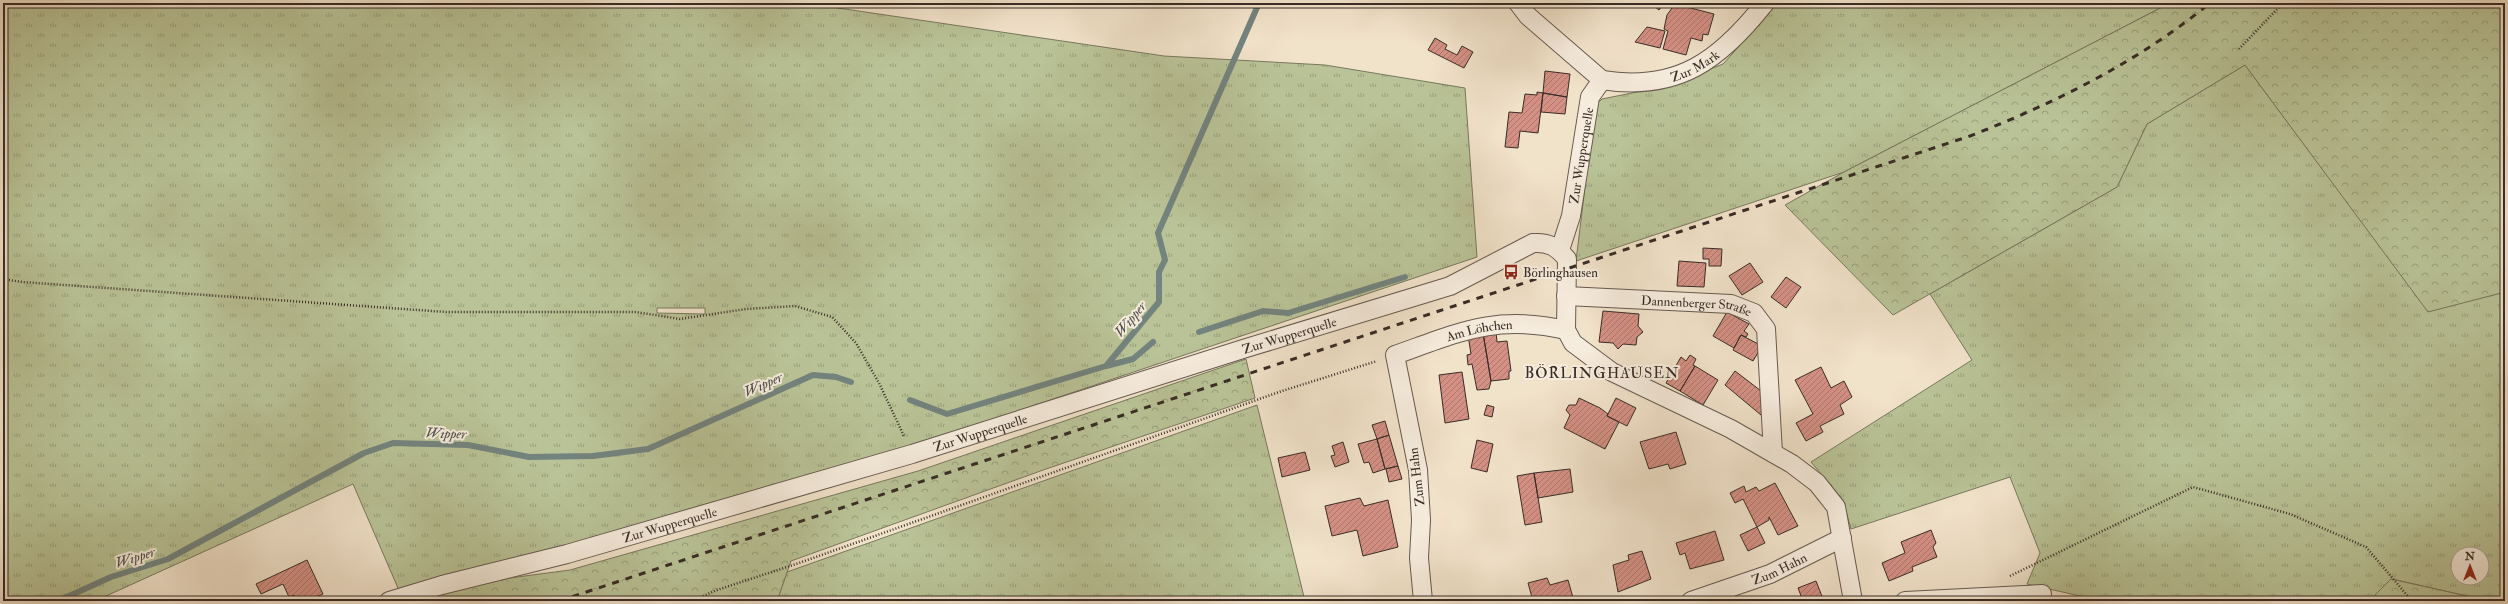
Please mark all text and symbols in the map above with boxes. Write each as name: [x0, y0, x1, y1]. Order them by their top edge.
street label: Zur Mark: [1669, 47, 1724, 86]
street label: Zur Wupperquelle: [1566, 106, 1597, 205]
bus stop icon: Börlinghausen: [1502, 263, 1520, 281]
place label: Börlinghausen: [1523, 265, 1598, 281]
street label: Dannenberger Straße: [1641, 293, 1754, 320]
water label: Wipper: [1111, 298, 1150, 340]
street label: Zur Wupperquelle: [1241, 314, 1339, 358]
street label: Am Löhchen: [1443, 317, 1513, 346]
district label: BÖRLINGHAUSEN: [1525, 363, 1679, 383]
water label: Wipper: [741, 368, 786, 400]
street label: Zur Wupperquelle: [932, 411, 1030, 456]
water label: Wipper: [425, 424, 467, 443]
street label: Zum Hahn: [1405, 446, 1429, 507]
street label: Zur Wupperquelle: [621, 504, 720, 546]
water label: Wipper: [113, 543, 158, 572]
north arrow: [2450, 546, 2490, 586]
street label: Zum Hahn: [1750, 550, 1810, 589]
text: N: [2464, 550, 2476, 563]

